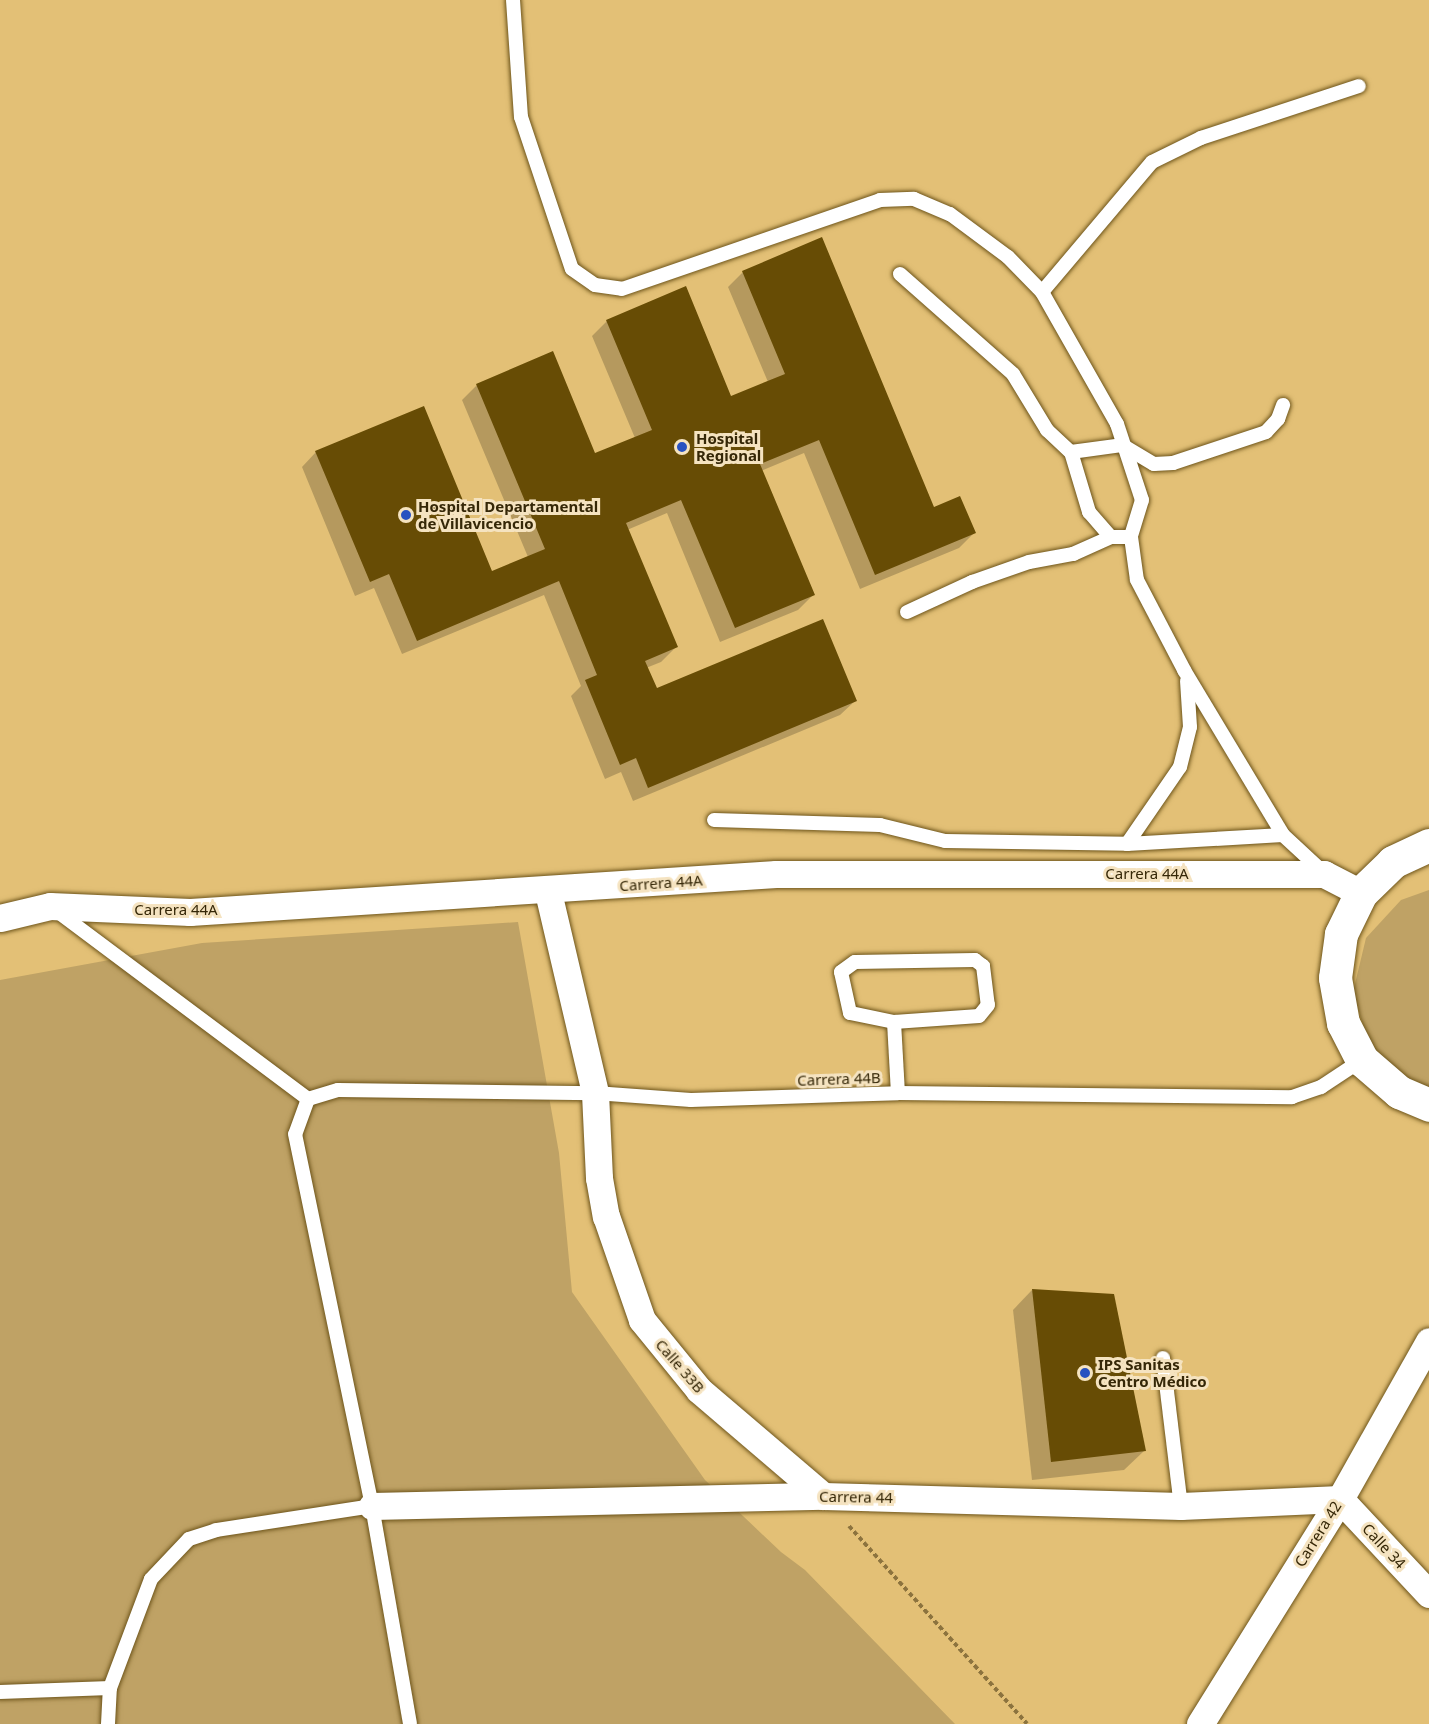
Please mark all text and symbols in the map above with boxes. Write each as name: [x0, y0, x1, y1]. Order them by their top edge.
place label: Hospital Regional: [696, 429, 761, 464]
marker: Hospital Regional: [673, 438, 691, 456]
place label: Hospital Departamental de Villavicencio: [418, 497, 598, 532]
marker: Hospital Departamental de Villavicencio: [399, 508, 413, 522]
street label: Carrera 44A: [1105, 865, 1189, 883]
street label: Carrera 44A: [619, 871, 703, 895]
street label: Carrera 44A: [134, 901, 218, 919]
street label: Carrera 44B: [797, 1069, 881, 1089]
street label: Calle 33B: [652, 1336, 708, 1396]
place label: IPS Sanitas Centro Médico: [1098, 1355, 1207, 1390]
marker: IPS Sanitas Centro Médico: [1076, 1364, 1094, 1382]
street label: Carrera 44: [819, 1487, 893, 1507]
street label: Carrera 42: [1291, 1498, 1345, 1570]
street label: Calle 34: [1359, 1520, 1409, 1572]

